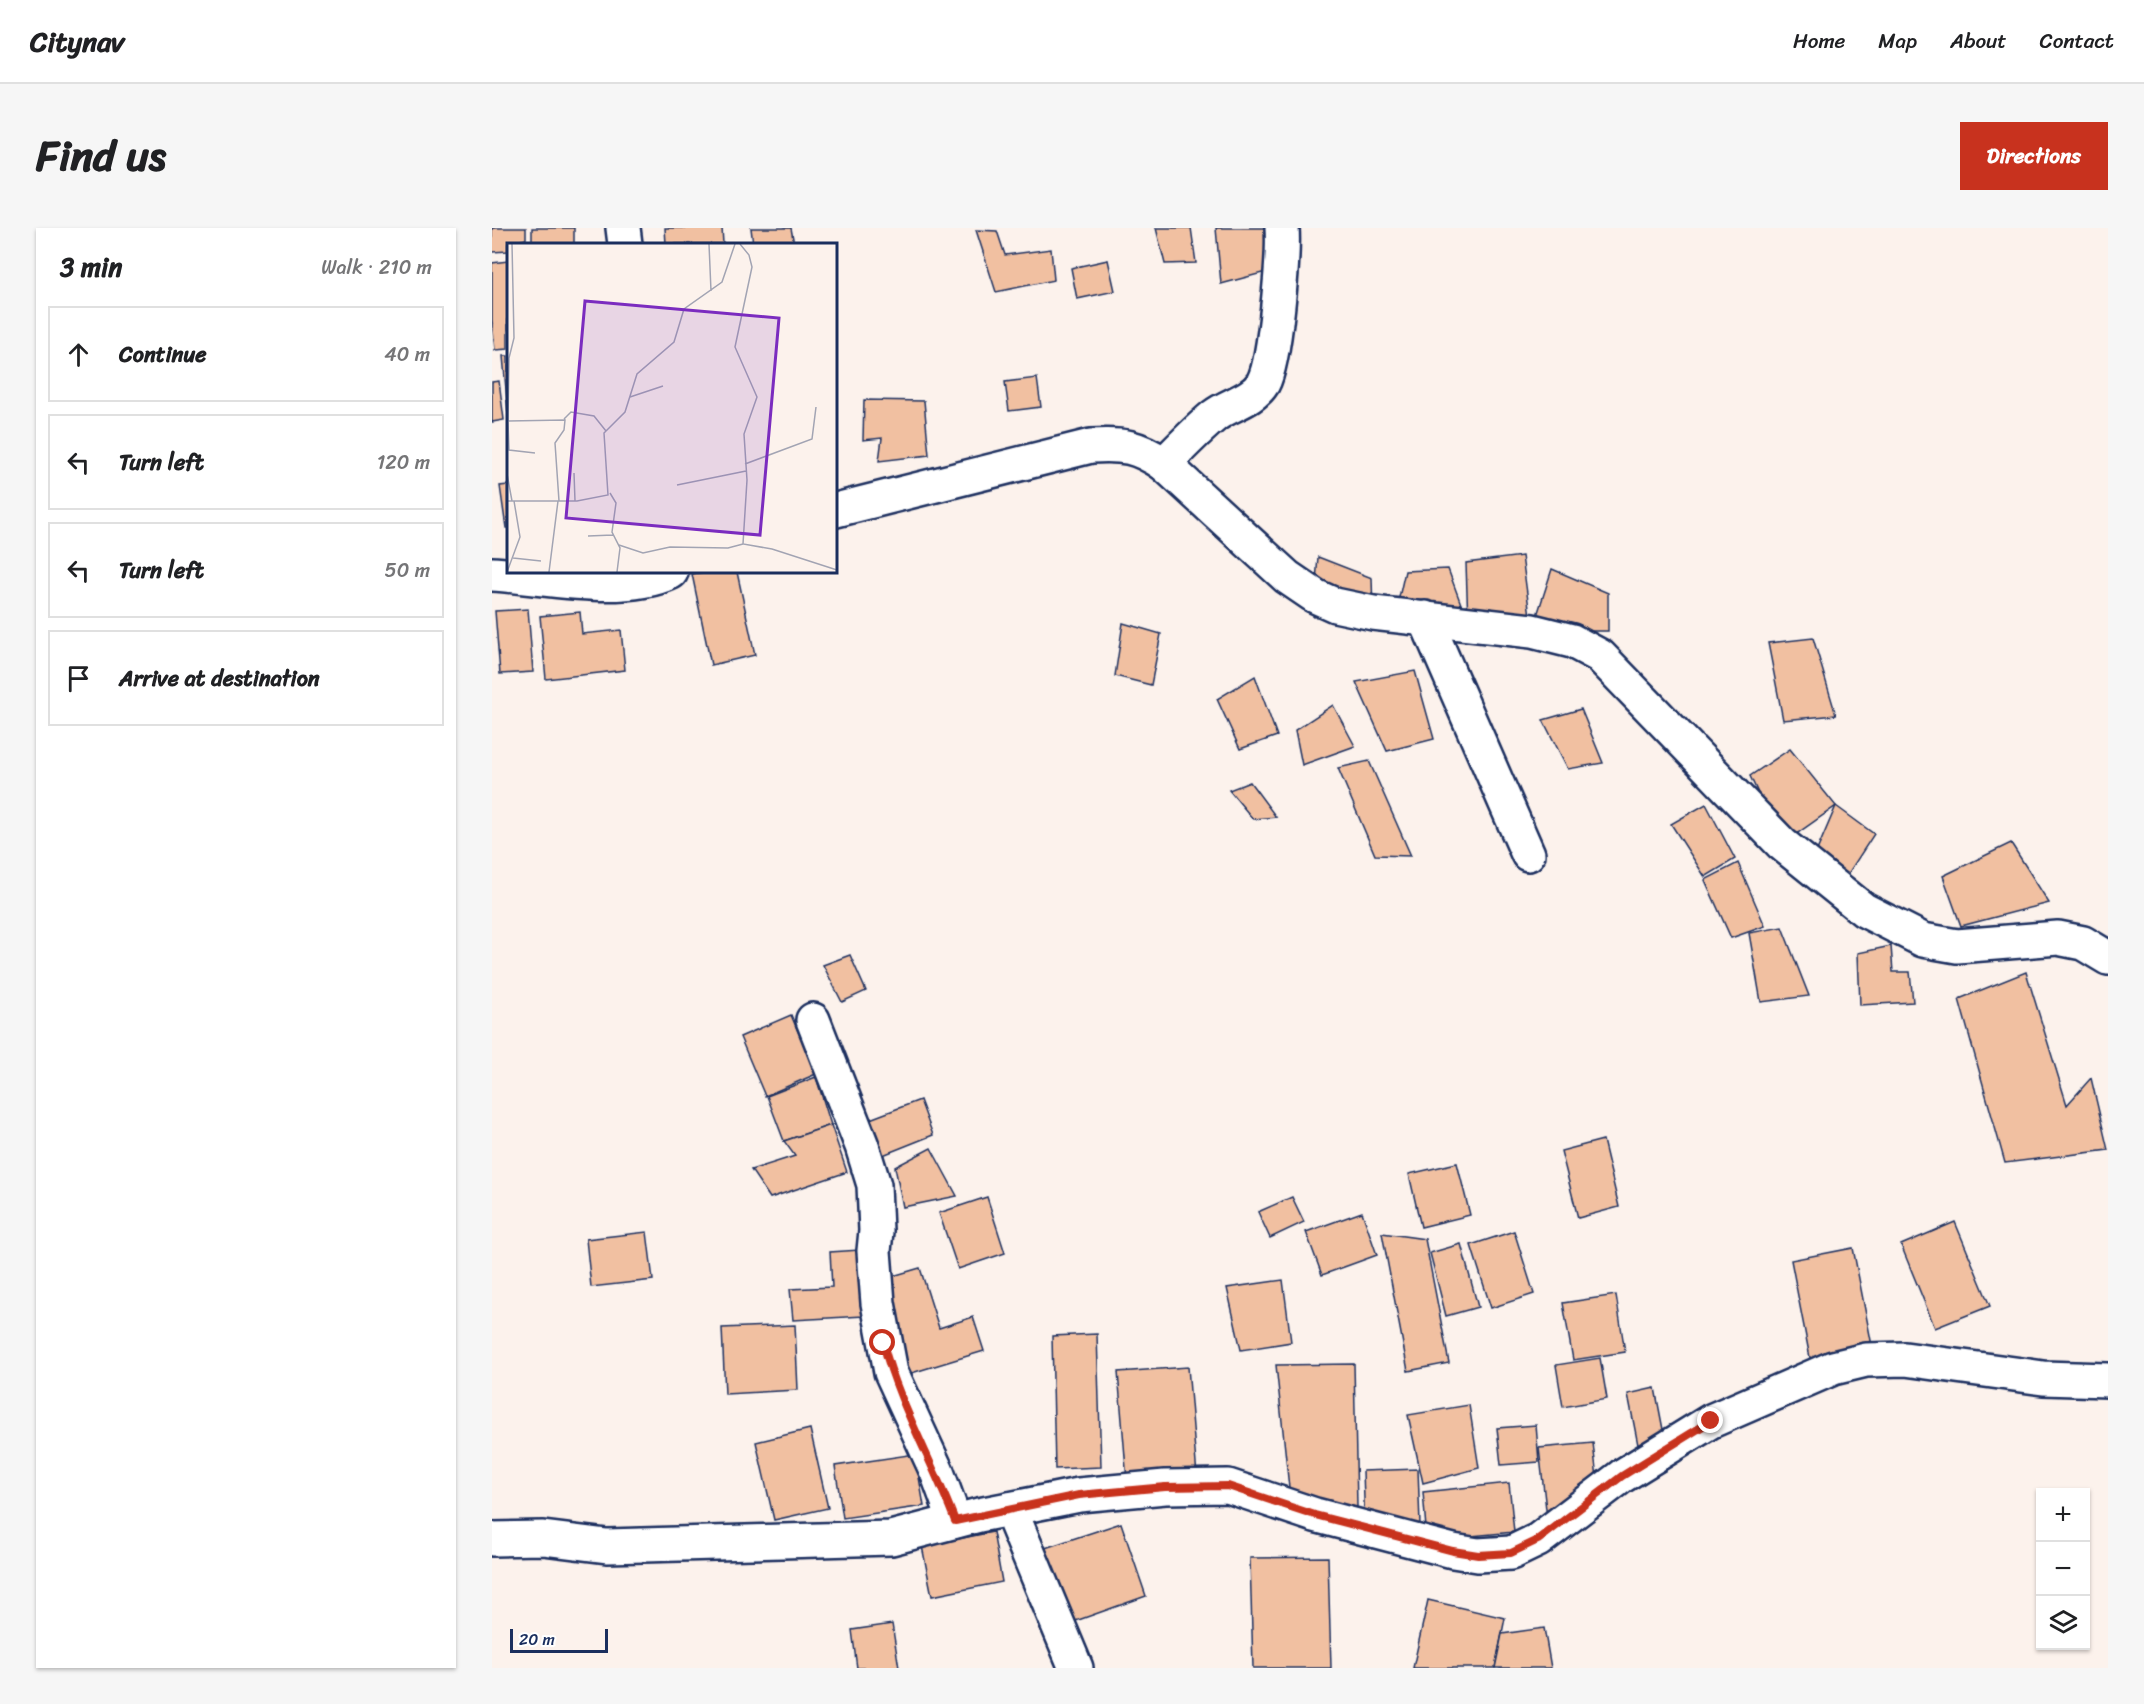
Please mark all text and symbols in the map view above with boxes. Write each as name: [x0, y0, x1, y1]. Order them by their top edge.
text: Citynav: [30, 17, 124, 66]
text: Home: [1793, 22, 1845, 60]
text: Map: [1878, 22, 1917, 60]
text: About: [1950, 22, 2007, 60]
text: Contact: [2040, 22, 2114, 60]
text: Find us: [36, 119, 166, 193]
button: Directions: [1960, 122, 2108, 190]
inset map: [507, 243, 837, 573]
text: 3 min: [60, 244, 122, 290]
text: Walk · 210 m: [321, 250, 432, 285]
text: Continue: [119, 335, 207, 374]
text: 40 m: [384, 337, 430, 372]
icon: ahead: [62, 338, 95, 371]
text: Turn left: [119, 443, 204, 482]
text: 120 m: [377, 445, 430, 480]
icon: left: [62, 446, 95, 479]
text: Turn left: [119, 551, 204, 590]
text: 50 m: [385, 553, 430, 588]
icon: left: [62, 554, 95, 587]
text: Arrive at destination: [119, 659, 320, 698]
icon: arrive: [62, 662, 95, 695]
route start: [869, 1329, 895, 1355]
route end: [1697, 1407, 1723, 1433]
map controls: [2036, 1488, 2090, 1650]
button: +: [2036, 1488, 2090, 1542]
button: −: [2036, 1542, 2090, 1596]
button: layers: [2036, 1596, 2090, 1650]
text: 20 m: [519, 1625, 555, 1654]
scale bar: [510, 1626, 608, 1654]

